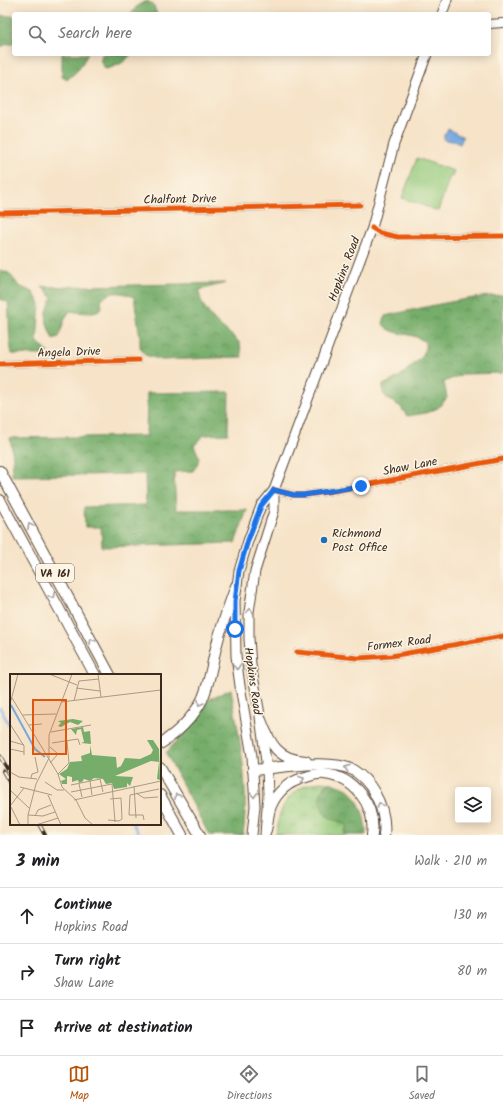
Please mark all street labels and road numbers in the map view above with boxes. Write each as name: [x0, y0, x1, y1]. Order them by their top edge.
street label: Chalfont Drive: [143, 189, 217, 210]
street label: Hopkins Road: [323, 233, 366, 304]
street label: Angela Drive: [37, 342, 102, 363]
street label: Shaw Lane: [381, 452, 440, 481]
road number: VA 161: [36, 564, 74, 582]
street label: Formex Road: [366, 630, 433, 657]
street label: Hopkins Road: [238, 646, 267, 717]

